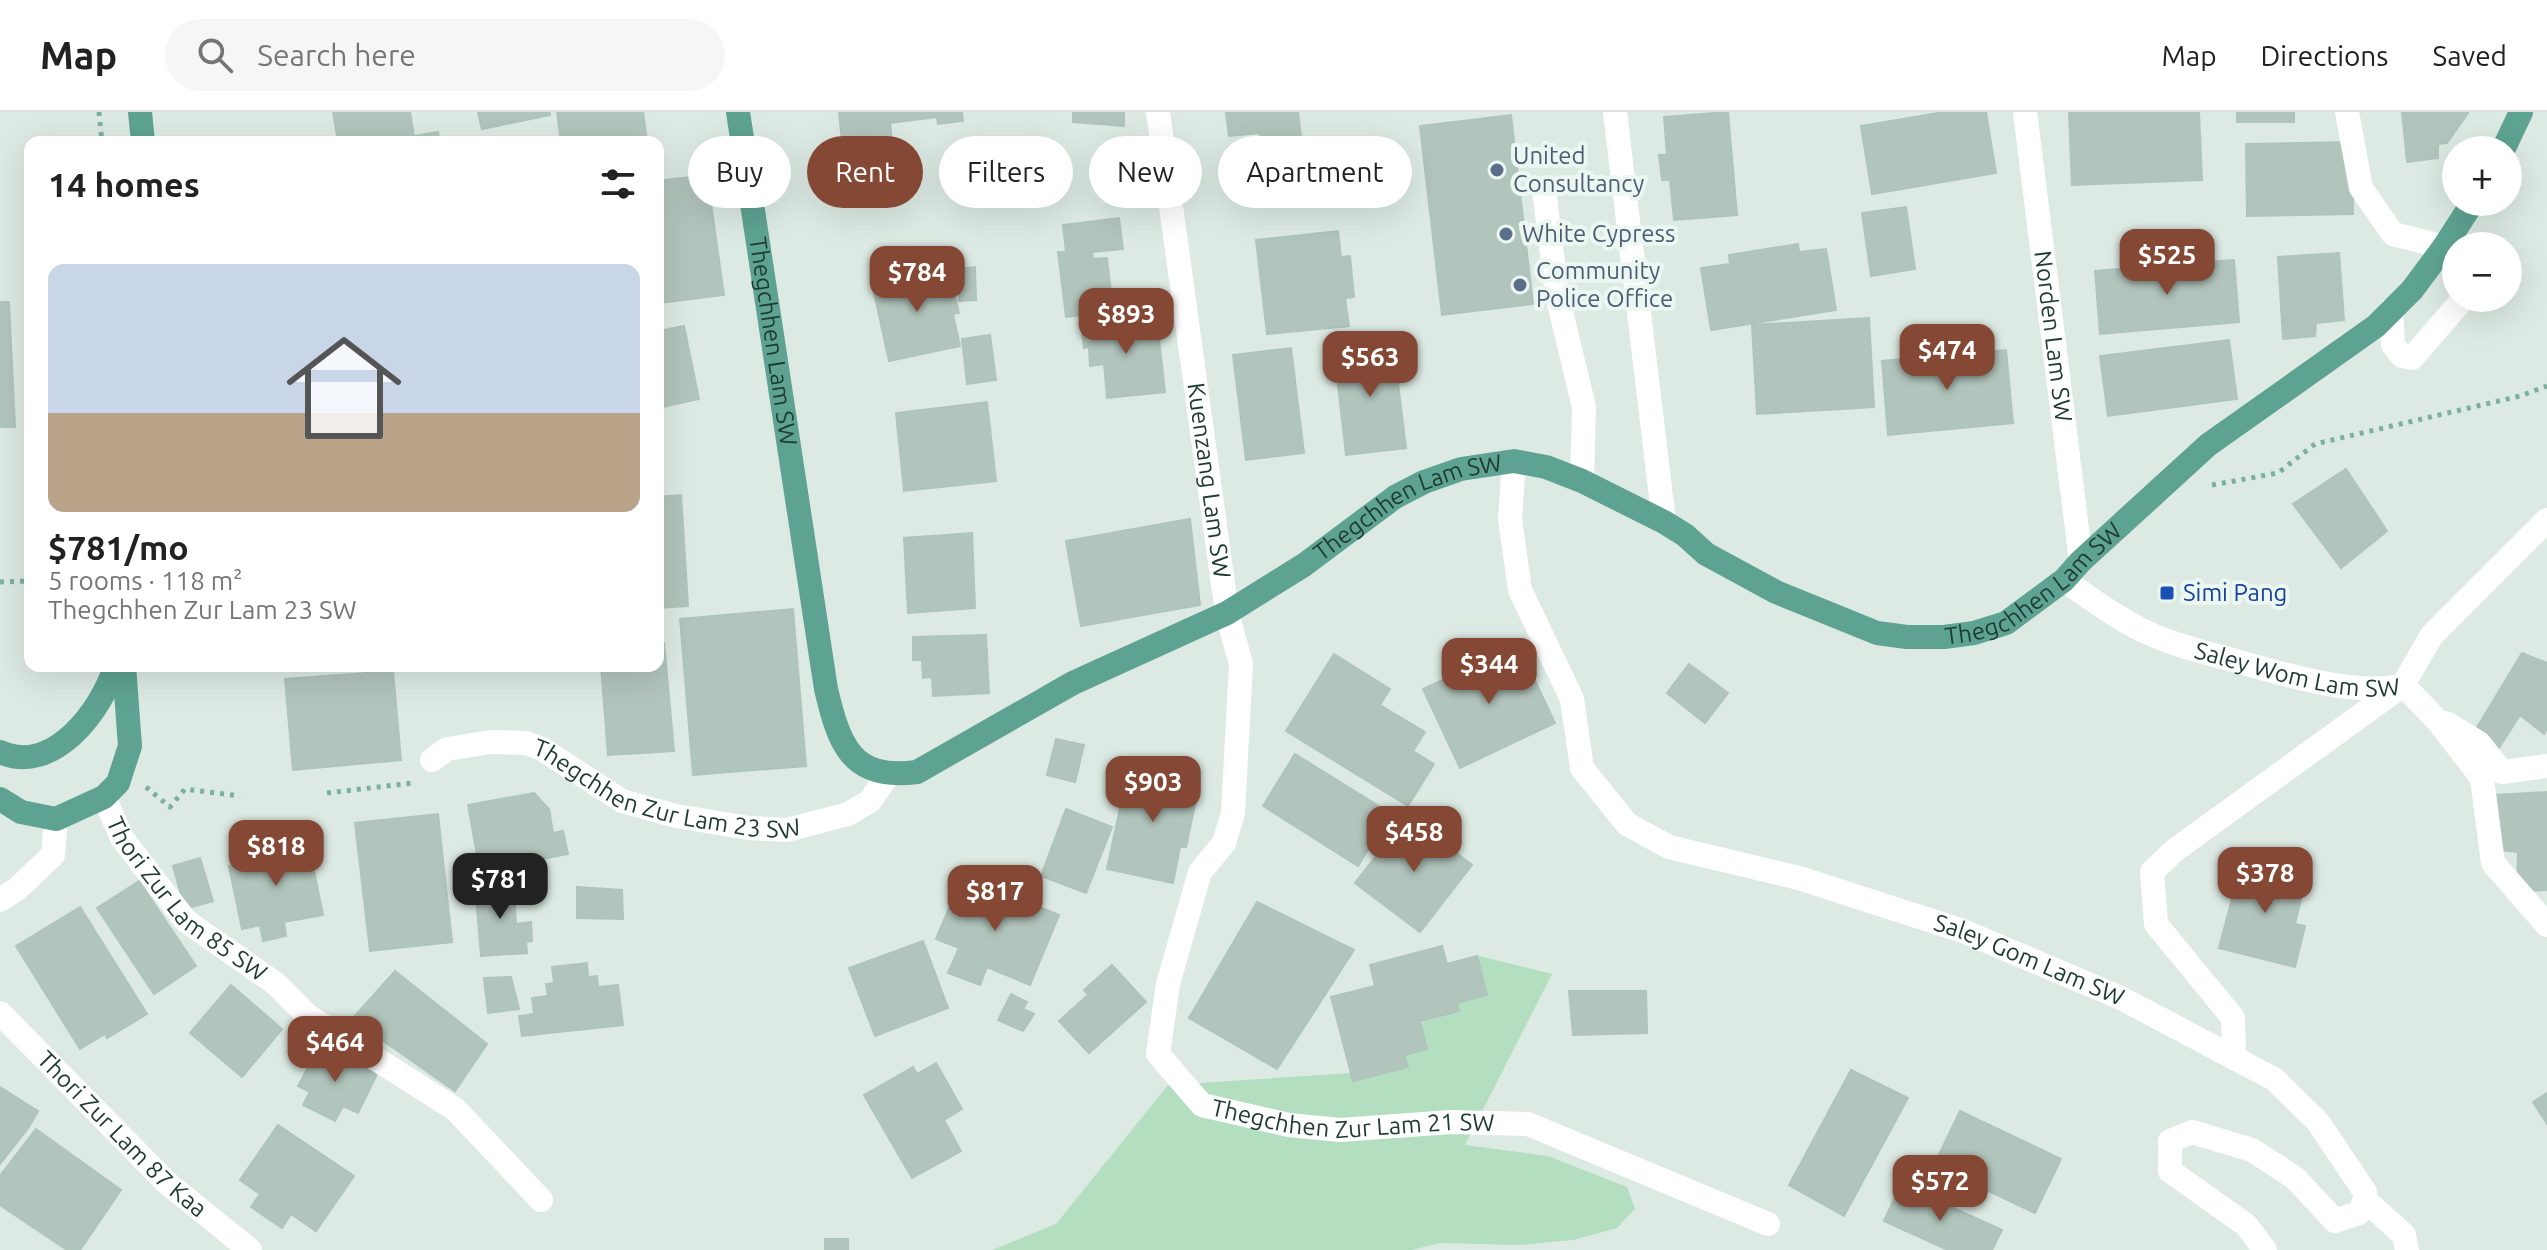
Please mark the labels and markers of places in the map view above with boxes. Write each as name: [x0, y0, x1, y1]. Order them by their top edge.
place label: United Consultancy: [1513, 142, 1645, 197]
marker: United Consultancy: [1488, 161, 1506, 179]
place label: White Cypress: [1522, 220, 1675, 247]
marker: White Cypress: [1497, 225, 1515, 243]
pin: $525: [2120, 229, 2214, 297]
pin: $784: [870, 246, 964, 314]
place label: Community Police Office: [1536, 257, 1673, 312]
marker: Community Police Office: [1511, 276, 1529, 294]
pin: $893: [1079, 288, 1173, 356]
pin: $474: [1900, 324, 1994, 392]
pin: $563: [1323, 331, 1417, 399]
place label: Simi Pang: [2183, 579, 2287, 606]
marker: Simi Pang: [2158, 584, 2176, 602]
pin: $344: [1442, 638, 1536, 706]
pin: $903: [1106, 756, 1200, 824]
pin: $458: [1367, 806, 1461, 874]
pin: $818: [229, 820, 323, 888]
pin: $378: [2218, 847, 2312, 915]
pin: $781: [453, 853, 547, 921]
pin: $817: [948, 865, 1042, 933]
pin: $464: [288, 1016, 382, 1084]
pin: $572: [1893, 1155, 1987, 1223]

